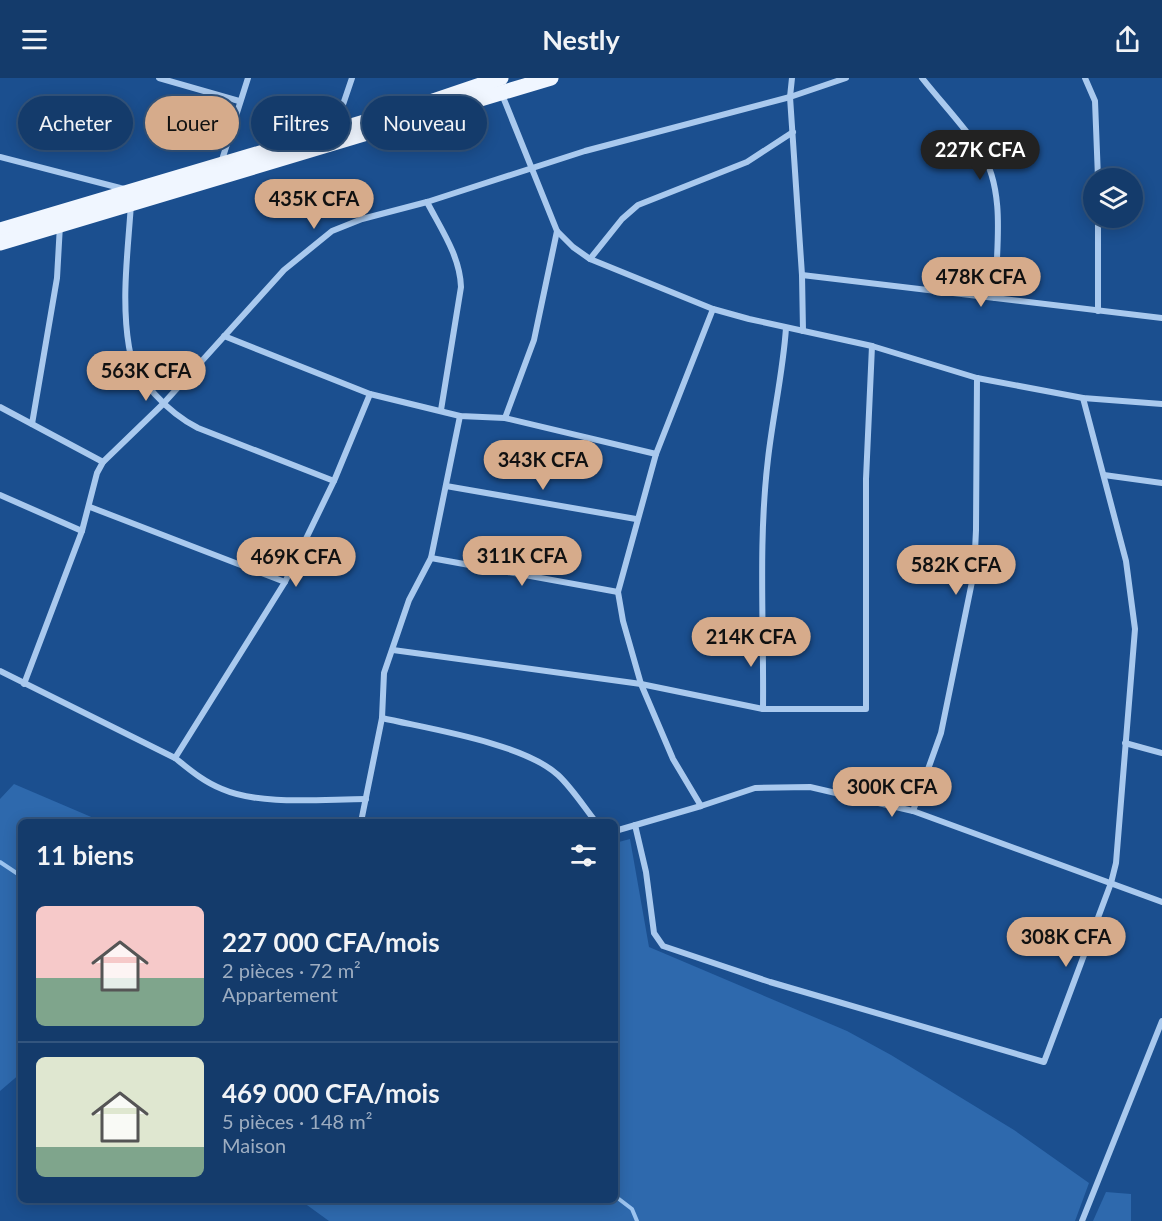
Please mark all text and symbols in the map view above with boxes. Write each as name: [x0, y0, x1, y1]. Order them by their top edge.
icon: menu: [18, 23, 51, 56]
text: Nestly: [542, 23, 620, 56]
icon: share: [1111, 23, 1144, 56]
chip: Acheter: [18, 96, 133, 150]
chip: Louer: [145, 96, 239, 150]
chip: Filtres: [251, 96, 350, 150]
chip: Nouveau: [362, 96, 487, 150]
pin: 227K CFA: [918, 130, 1042, 181]
text: 227K CFA: [935, 137, 1025, 161]
map controls: [1083, 168, 1143, 228]
button: layers: [1083, 168, 1143, 228]
pin: 435K CFA: [252, 179, 376, 230]
text: 435K CFA: [269, 186, 359, 210]
pin: 478K CFA: [919, 257, 1043, 308]
text: 478K CFA: [936, 264, 1026, 288]
pin: 563K CFA: [84, 351, 208, 402]
text: 563K CFA: [101, 358, 191, 382]
pin: 343K CFA: [481, 440, 605, 491]
text: 343K CFA: [498, 447, 588, 471]
pin: 311K CFA: [460, 536, 584, 587]
pin: 469K CFA: [234, 537, 358, 588]
text: 311K CFA: [477, 543, 567, 567]
text: 469K CFA: [251, 544, 341, 568]
pin: 582K CFA: [894, 545, 1018, 596]
text: 582K CFA: [911, 552, 1001, 576]
pin: 214K CFA: [689, 617, 813, 668]
text: 214K CFA: [706, 624, 796, 648]
pin: 300K CFA: [830, 767, 954, 818]
text: 300K CFA: [847, 774, 937, 798]
text: 11 biens: [36, 839, 134, 871]
icon: filters: [567, 839, 600, 872]
pin: 308K CFA: [1004, 917, 1128, 968]
text: 308K CFA: [1021, 924, 1111, 948]
text: 227 000 CFA/mois: [222, 926, 440, 958]
icon: home: [84, 930, 156, 1002]
text: 2 pièces · 72 m²: [222, 958, 361, 982]
text: Appartement: [222, 982, 338, 1006]
text: 469 000 CFA/mois: [222, 1077, 440, 1109]
icon: home: [84, 1081, 156, 1153]
text: 5 pièces · 148 m²: [222, 1109, 372, 1133]
text: Maison: [222, 1133, 286, 1157]

